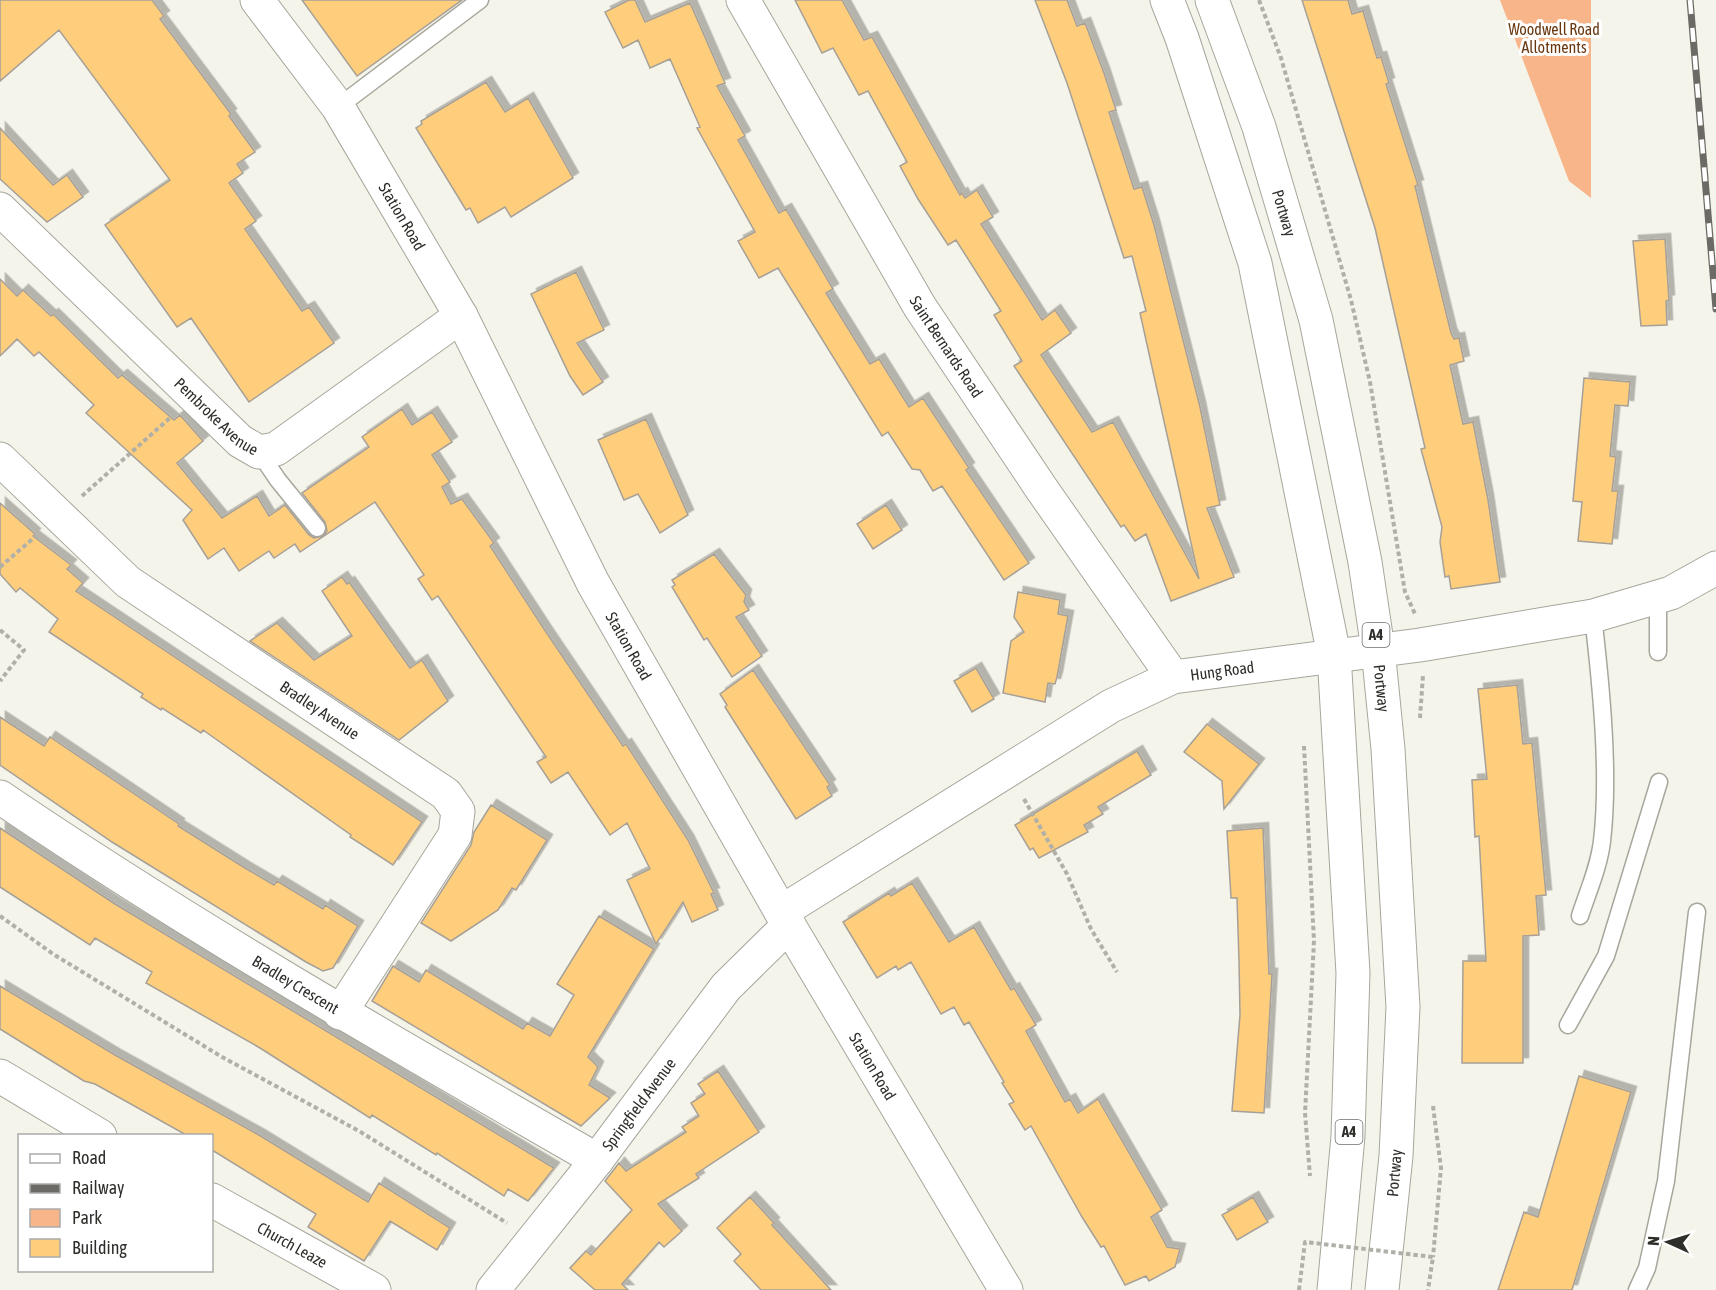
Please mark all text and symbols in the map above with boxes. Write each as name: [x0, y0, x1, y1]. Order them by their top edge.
park label: Woodwell Road Allotments: [1508, 20, 1600, 56]
street label: Station Road: [375, 179, 429, 253]
street label: Portway: [1269, 187, 1300, 239]
street label: Saint Bernards Road: [907, 293, 987, 401]
street label: Pembroke Avenue: [171, 374, 261, 459]
street label: Station Road: [602, 609, 655, 683]
road number: A4: [1362, 623, 1390, 647]
street label: Hung Road: [1189, 658, 1255, 684]
street label: Portway: [1371, 664, 1393, 713]
street label: Bradley Avenue: [277, 677, 363, 743]
street label: Bradley Crescent: [249, 952, 342, 1017]
street label: Station Road: [846, 1029, 900, 1103]
street label: Springfield Avenue: [598, 1054, 679, 1154]
road number: A4: [1336, 1120, 1362, 1144]
legend: [18, 1134, 213, 1272]
text: Road: [72, 1147, 106, 1168]
street label: Portway: [1383, 1148, 1406, 1198]
text: Railway: [72, 1177, 124, 1198]
text: Park: [72, 1207, 102, 1228]
north arrow: [1638, 1212, 1698, 1272]
street label: Church Leaze: [254, 1218, 331, 1271]
text: N: [1644, 1236, 1662, 1246]
text: Building: [72, 1237, 127, 1258]

